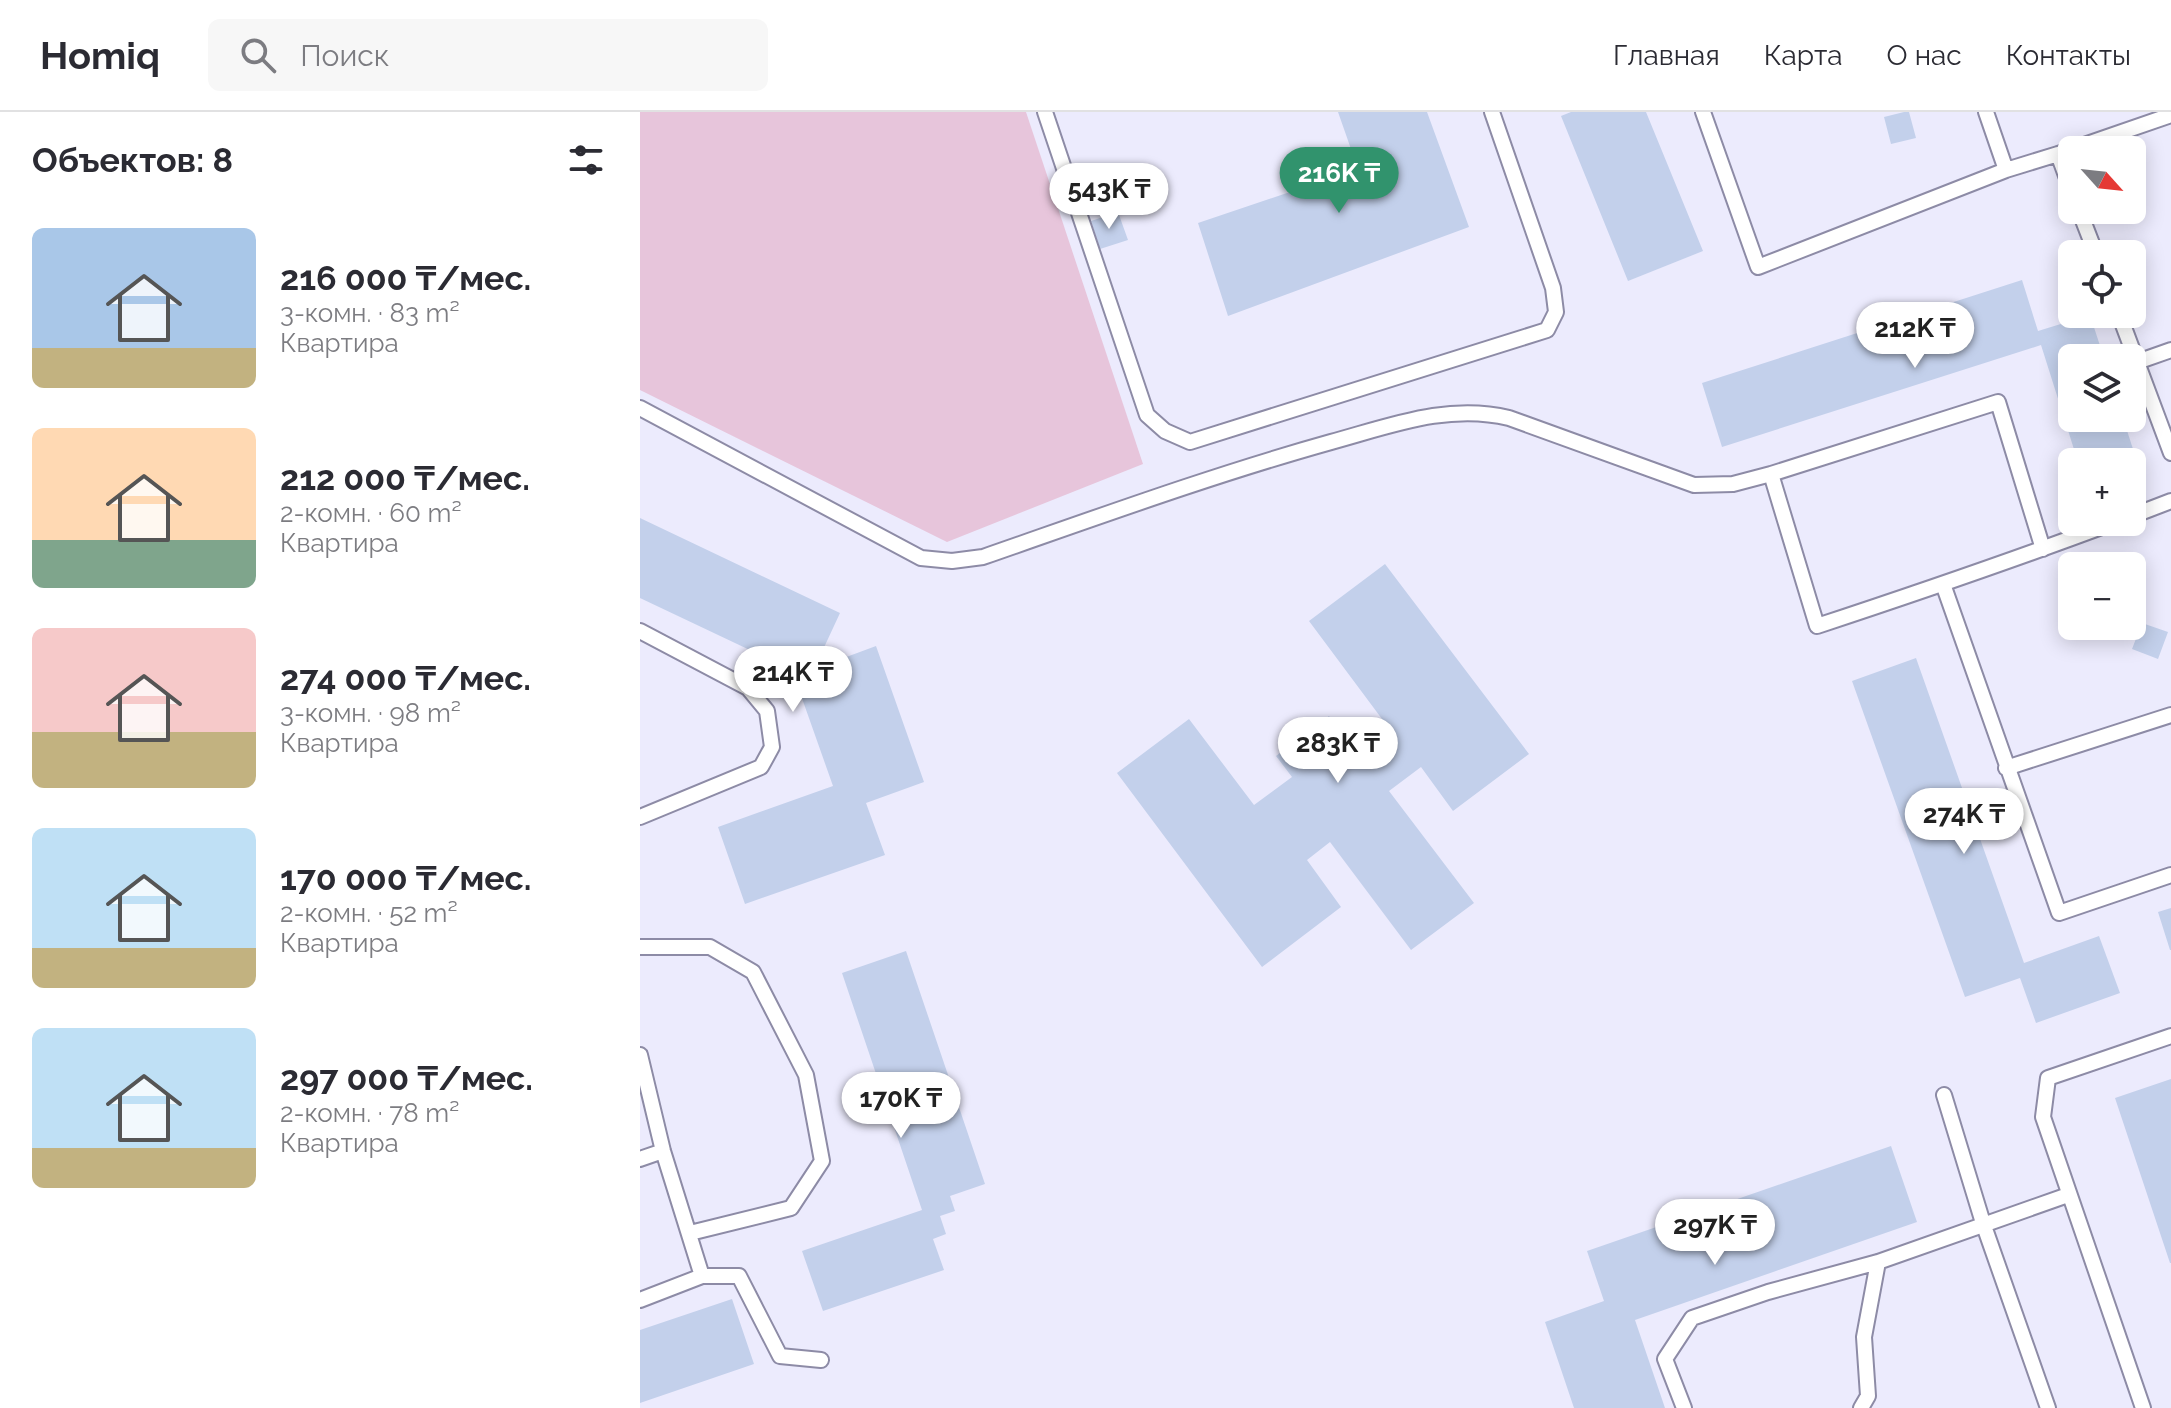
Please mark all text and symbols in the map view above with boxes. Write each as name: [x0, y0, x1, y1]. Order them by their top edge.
search box: [208, 19, 768, 91]
text: Homiq: [40, 33, 160, 78]
icon: search: [236, 33, 280, 77]
text: Поиск: [300, 38, 389, 73]
text: Главная: [1613, 39, 1720, 72]
text: Карта: [1764, 39, 1843, 72]
text: О нас: [1887, 39, 1962, 72]
text: Контакты: [2006, 39, 2131, 72]
north arrow: [2058, 136, 2146, 224]
map controls: [2058, 136, 2146, 640]
icon: filters: [564, 138, 608, 182]
text: Объектов: 8: [32, 140, 233, 180]
pin: 216K ₸: [1274, 147, 1404, 215]
text: 216K ₸: [1298, 158, 1380, 188]
pin: 543K ₸: [1044, 163, 1174, 231]
text: 543K ₸: [1067, 174, 1151, 204]
button: locate: [2058, 240, 2146, 328]
text: 216 000 ₸/мес.: [280, 258, 531, 298]
icon: home: [96, 260, 192, 356]
text: 3-комн. · 83 m²: [280, 298, 460, 328]
pin: 212K ₸: [1850, 302, 1980, 370]
text: 212K ₸: [1874, 313, 1956, 343]
text: Квартира: [280, 328, 399, 358]
button: layers: [2058, 344, 2146, 432]
button: +: [2058, 448, 2146, 536]
text: 212 000 ₸/мес.: [280, 458, 530, 498]
icon: home: [96, 460, 192, 556]
text: 2-комн. · 60 m²: [280, 498, 461, 528]
text: Квартира: [280, 528, 399, 558]
button: −: [2058, 552, 2146, 640]
pin: 214K ₸: [728, 646, 858, 714]
text: 214K ₸: [752, 657, 834, 687]
text: 274 000 ₸/мес.: [280, 658, 531, 698]
icon: home: [96, 660, 192, 756]
text: 3-комн. · 98 m²: [280, 698, 461, 728]
pin: 283K ₸: [1273, 717, 1403, 785]
text: Квартира: [280, 728, 399, 758]
text: 283K ₸: [1296, 728, 1380, 758]
pin: 274K ₸: [1899, 788, 2029, 856]
text: 274K ₸: [1923, 799, 2005, 829]
text: 170 000 ₸/мес.: [280, 858, 531, 898]
icon: home: [96, 860, 192, 956]
text: 2-комн. · 52 m²: [280, 898, 458, 928]
text: Квартира: [280, 928, 399, 958]
text: 297 000 ₸/мес.: [280, 1058, 533, 1098]
icon: home: [96, 1060, 192, 1156]
pin: 170K ₸: [836, 1072, 966, 1140]
text: 170K ₸: [860, 1083, 942, 1113]
text: 2-комн. · 78 m²: [280, 1098, 459, 1128]
text: Квартира: [280, 1128, 399, 1158]
pin: 297K ₸: [1650, 1199, 1780, 1267]
text: 297K ₸: [1673, 1210, 1757, 1240]

